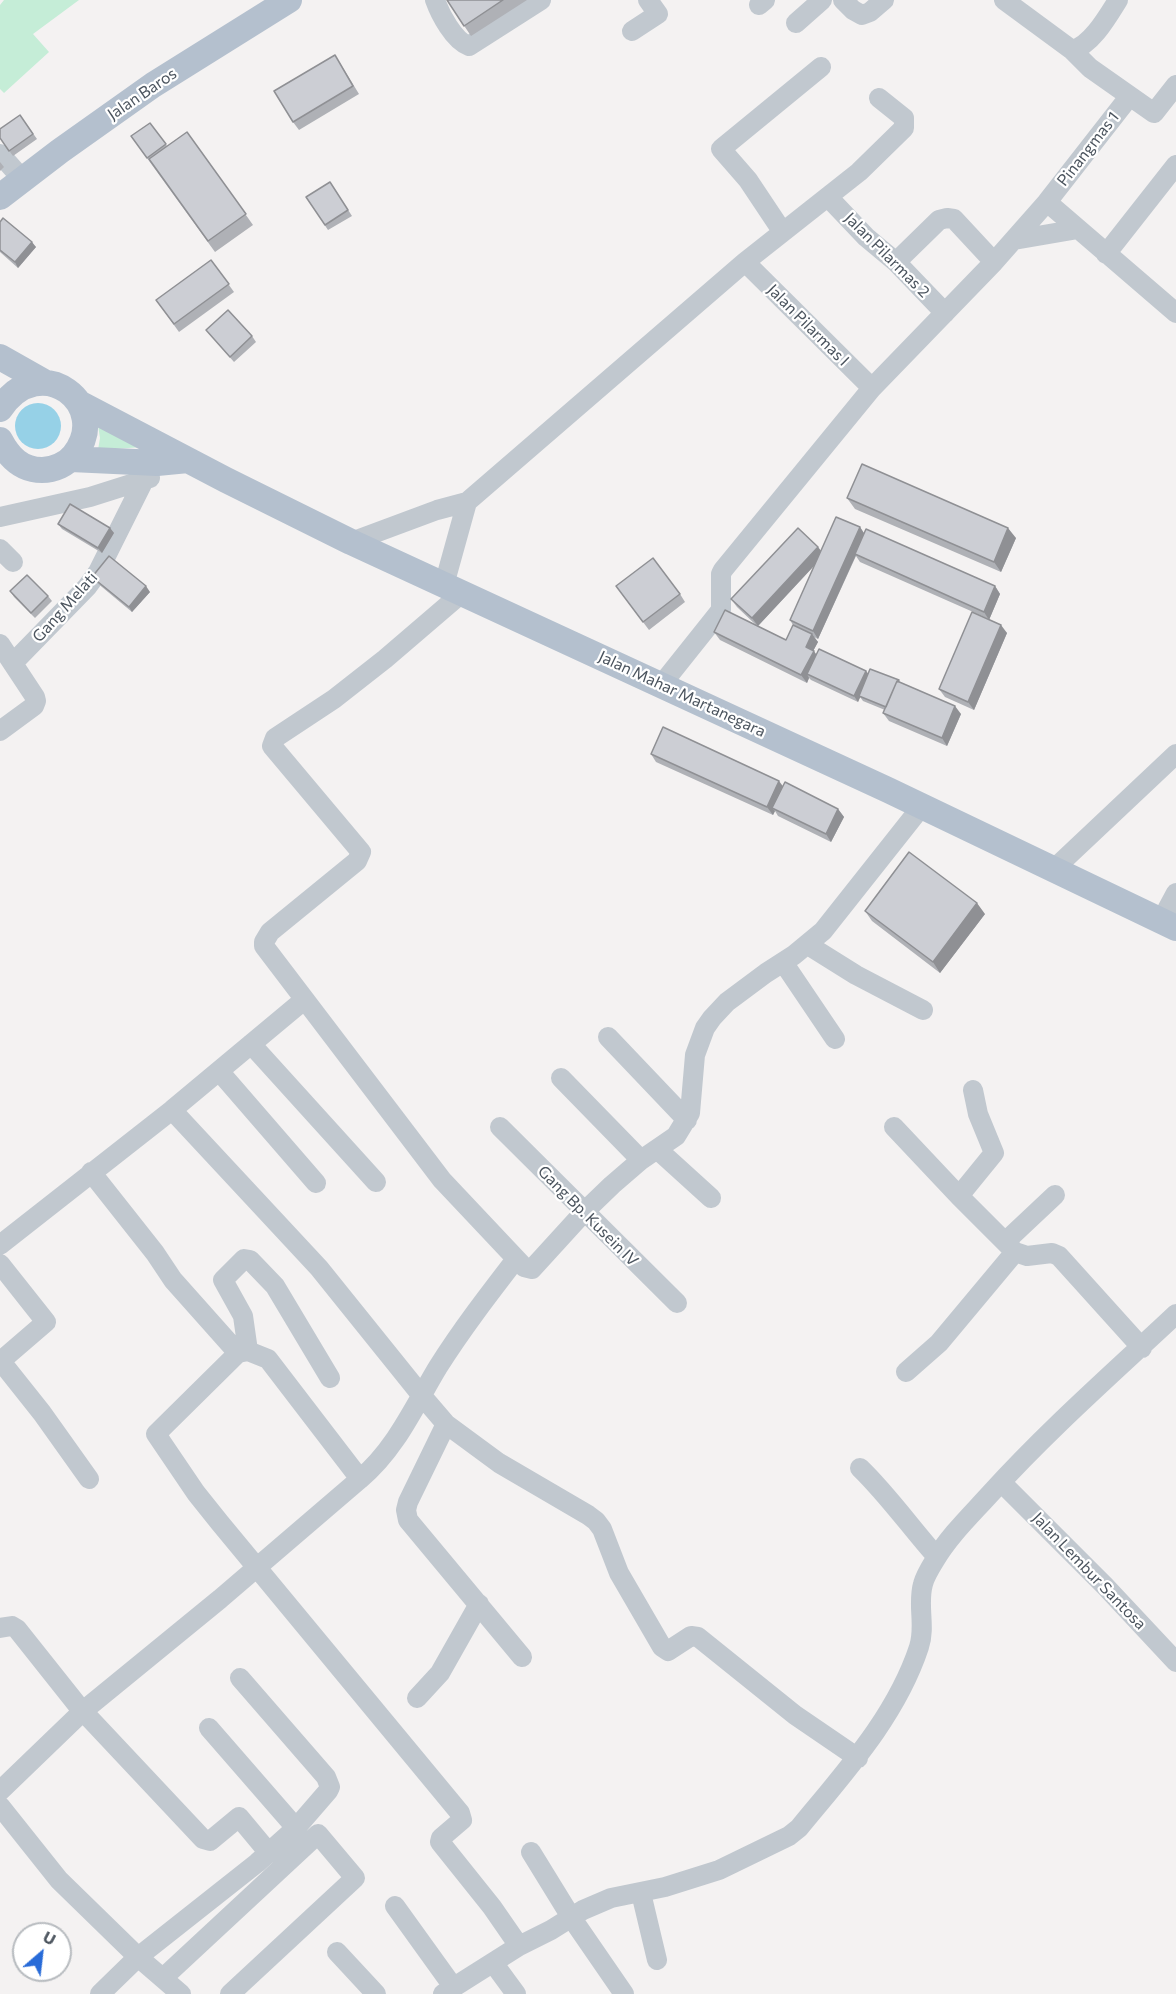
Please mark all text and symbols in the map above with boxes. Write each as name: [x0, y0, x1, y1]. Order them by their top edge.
street label: Jalan Baros: [104, 64, 180, 124]
street label: Pinangmas 1: [1053, 108, 1123, 190]
street label: Jalan Pilarmas 2: [841, 209, 933, 301]
street label: Jalan Pilarmas I: [763, 280, 853, 370]
street label: Gang Melati: [28, 568, 102, 646]
street label: Jalan Mahar Martanegara: [595, 647, 769, 741]
street label: Gang Bp. Kusein IV: [534, 1162, 642, 1270]
street label: Jalan Lembur Santosa: [1028, 1508, 1150, 1634]
north arrow: [12, 1922, 72, 1982]
text: U: [40, 1926, 59, 1949]

